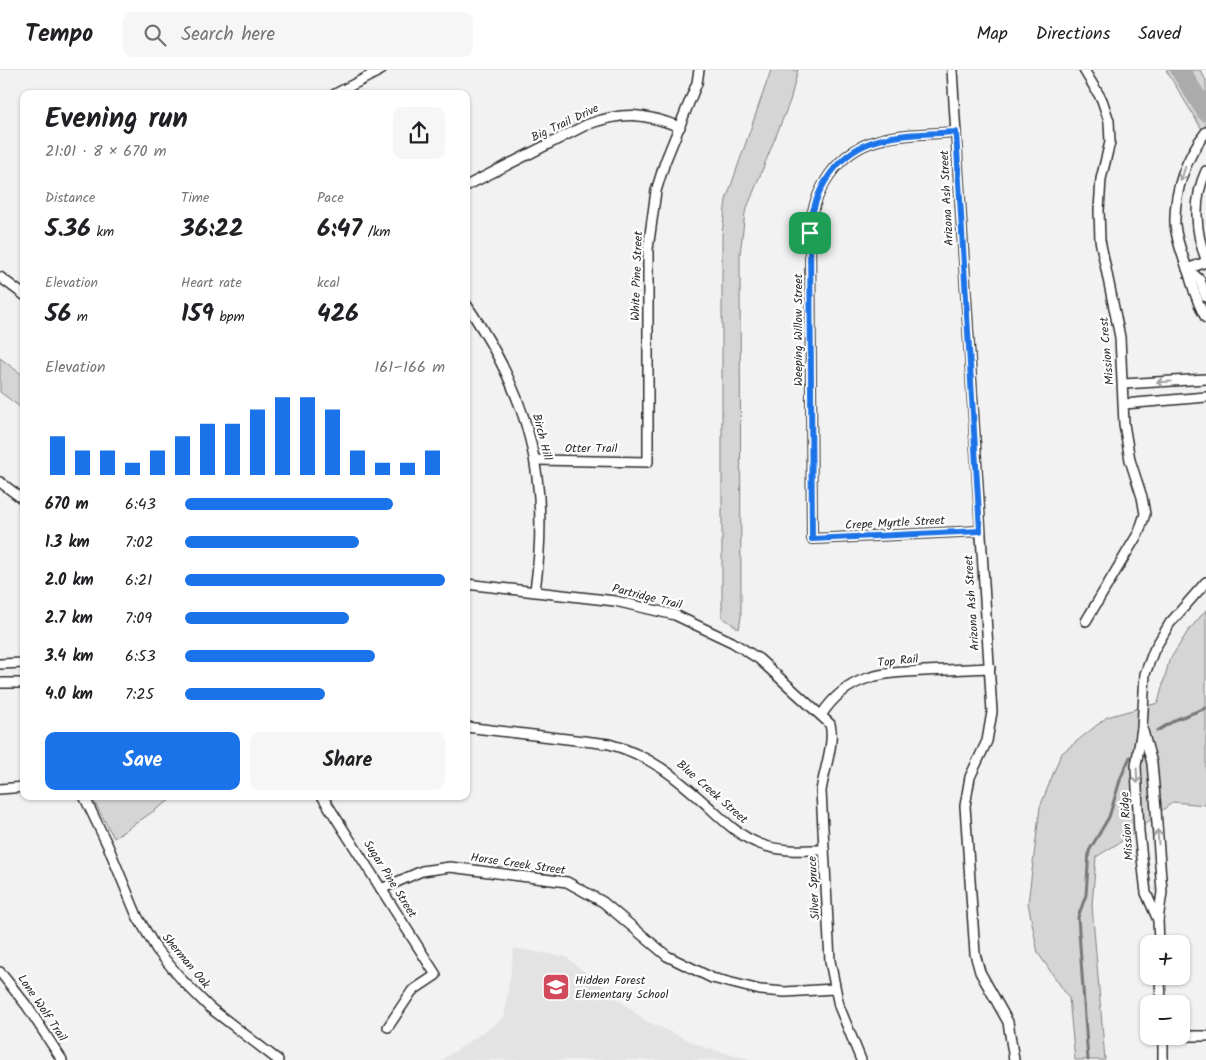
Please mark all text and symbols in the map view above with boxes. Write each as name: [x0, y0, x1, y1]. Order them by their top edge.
search box: [123, 12, 473, 57]
text: Tempo: [25, 15, 93, 54]
text: Search here: [181, 20, 275, 50]
text: Map: [976, 20, 1008, 49]
text: Directions: [1036, 20, 1110, 49]
text: Saved: [1138, 20, 1181, 49]
icon: search: [141, 21, 169, 49]
text: Evening run: [45, 97, 188, 142]
street label: Big Trail Drive: [528, 99, 602, 147]
button: share: [393, 107, 445, 159]
text: 21:01 · 8 × 670 m: [45, 139, 167, 164]
street label: Arizona Ash Street: [935, 149, 959, 246]
one-way arrow: [1178, 166, 1187, 182]
text: Distance: [45, 187, 95, 209]
text: Time: [181, 187, 209, 209]
text: Pace: [317, 187, 344, 209]
text: 5.36: [45, 209, 91, 249]
text: 36:22: [181, 209, 244, 249]
text: 6:47: [317, 209, 362, 249]
pin: [789, 212, 831, 254]
icon: arrive: [796, 219, 824, 247]
text: km: [91, 221, 114, 243]
text: /km: [362, 221, 390, 243]
street label: White Pine Street: [626, 230, 648, 321]
text: Elevation: [45, 272, 98, 294]
text: Heart rate: [181, 272, 242, 294]
text: kcal: [317, 272, 340, 294]
street label: Weeping Willow Street: [789, 273, 808, 386]
text: 56: [45, 294, 71, 334]
text: 159: [181, 294, 214, 334]
text: 426: [317, 294, 359, 334]
text: m: [71, 306, 88, 328]
text: bpm: [214, 306, 245, 328]
street label: Mission Crest: [1095, 316, 1119, 386]
text: Elevation: [45, 355, 106, 380]
text: 161–166 m: [374, 355, 445, 380]
one-way arrow: [1157, 377, 1173, 386]
street label: Birch Hill: [527, 411, 557, 463]
street label: Otter Trail: [565, 439, 617, 458]
text: 670 m: [45, 492, 89, 517]
text: 6:43: [125, 492, 156, 517]
street label: Crepe Myrtle Street: [845, 511, 946, 535]
text: 1.3 km: [45, 530, 90, 555]
text: 7:02: [125, 530, 154, 555]
street label: Arizona Ash Street: [959, 554, 985, 651]
text: 2.0 km: [45, 568, 93, 593]
text: 6:21: [125, 568, 152, 593]
street label: Partridge Trail: [610, 579, 684, 615]
text: 2.7 km: [45, 606, 93, 631]
text: 7:09: [125, 606, 152, 631]
text: 3.4 km: [45, 644, 93, 669]
text: 6:53: [125, 644, 156, 669]
street label: Top Rail: [877, 649, 919, 673]
text: 4.0 km: [45, 682, 93, 707]
text: 7:25: [125, 682, 154, 707]
button: Save: [45, 732, 240, 790]
button: Share: [250, 732, 445, 790]
street label: Blue Creek Street: [672, 756, 752, 829]
one-way arrow: [1132, 768, 1141, 784]
street label: Mission Ridge: [1115, 790, 1139, 861]
one-way arrow: [1153, 829, 1163, 845]
street label: Sugar Pine Street: [358, 836, 422, 922]
street label: Horse Creek Street: [469, 848, 567, 880]
street label: Silver Spruce: [803, 855, 825, 920]
street label: Sherman Oak: [157, 929, 215, 993]
map controls: [1140, 935, 1190, 1045]
button: +: [1140, 935, 1190, 985]
street label: Lone Wolf Trail: [12, 971, 72, 1045]
place label: Hidden Forest Elementary School: [575, 971, 668, 1004]
school or university icon: Hidden Forest Elementary School: [541, 972, 571, 1002]
button: −: [1140, 995, 1190, 1045]

